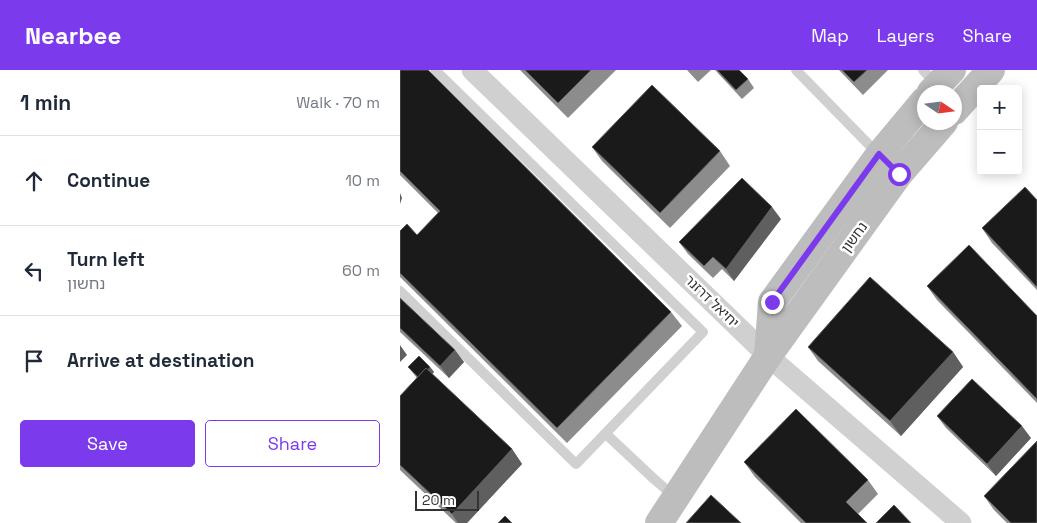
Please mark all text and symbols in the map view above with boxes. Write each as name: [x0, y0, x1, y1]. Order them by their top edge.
text: Nearbee: [25, 20, 121, 51]
text: Map: [811, 24, 849, 47]
text: Layers: [877, 24, 934, 47]
text: Share: [962, 24, 1012, 47]
north arrow: [917, 85, 962, 130]
map controls: [977, 85, 1022, 175]
button: +: [977, 85, 1022, 130]
text: 1 min: [20, 89, 71, 116]
text: Walk · 70 m: [296, 92, 380, 113]
button: −: [977, 130, 1022, 175]
route start: [888, 163, 911, 186]
icon: ahead: [20, 167, 48, 195]
text: Continue: [67, 168, 150, 193]
text: 10 m: [345, 170, 380, 191]
street label: נחשון: [837, 218, 871, 256]
text: Turn left: [67, 247, 145, 272]
icon: left: [20, 257, 48, 285]
text: 60 m: [342, 260, 380, 281]
street label: יחיאל דרזנר: [681, 271, 743, 331]
text: נחשון: [67, 273, 105, 294]
route end: [761, 291, 784, 314]
icon: arrive: [20, 347, 48, 375]
text: Arrive at destination: [67, 348, 255, 373]
button: Save: [20, 420, 195, 467]
button: Share: [205, 420, 380, 467]
scale bar: [415, 488, 479, 511]
text: 20 m: [422, 491, 455, 509]

